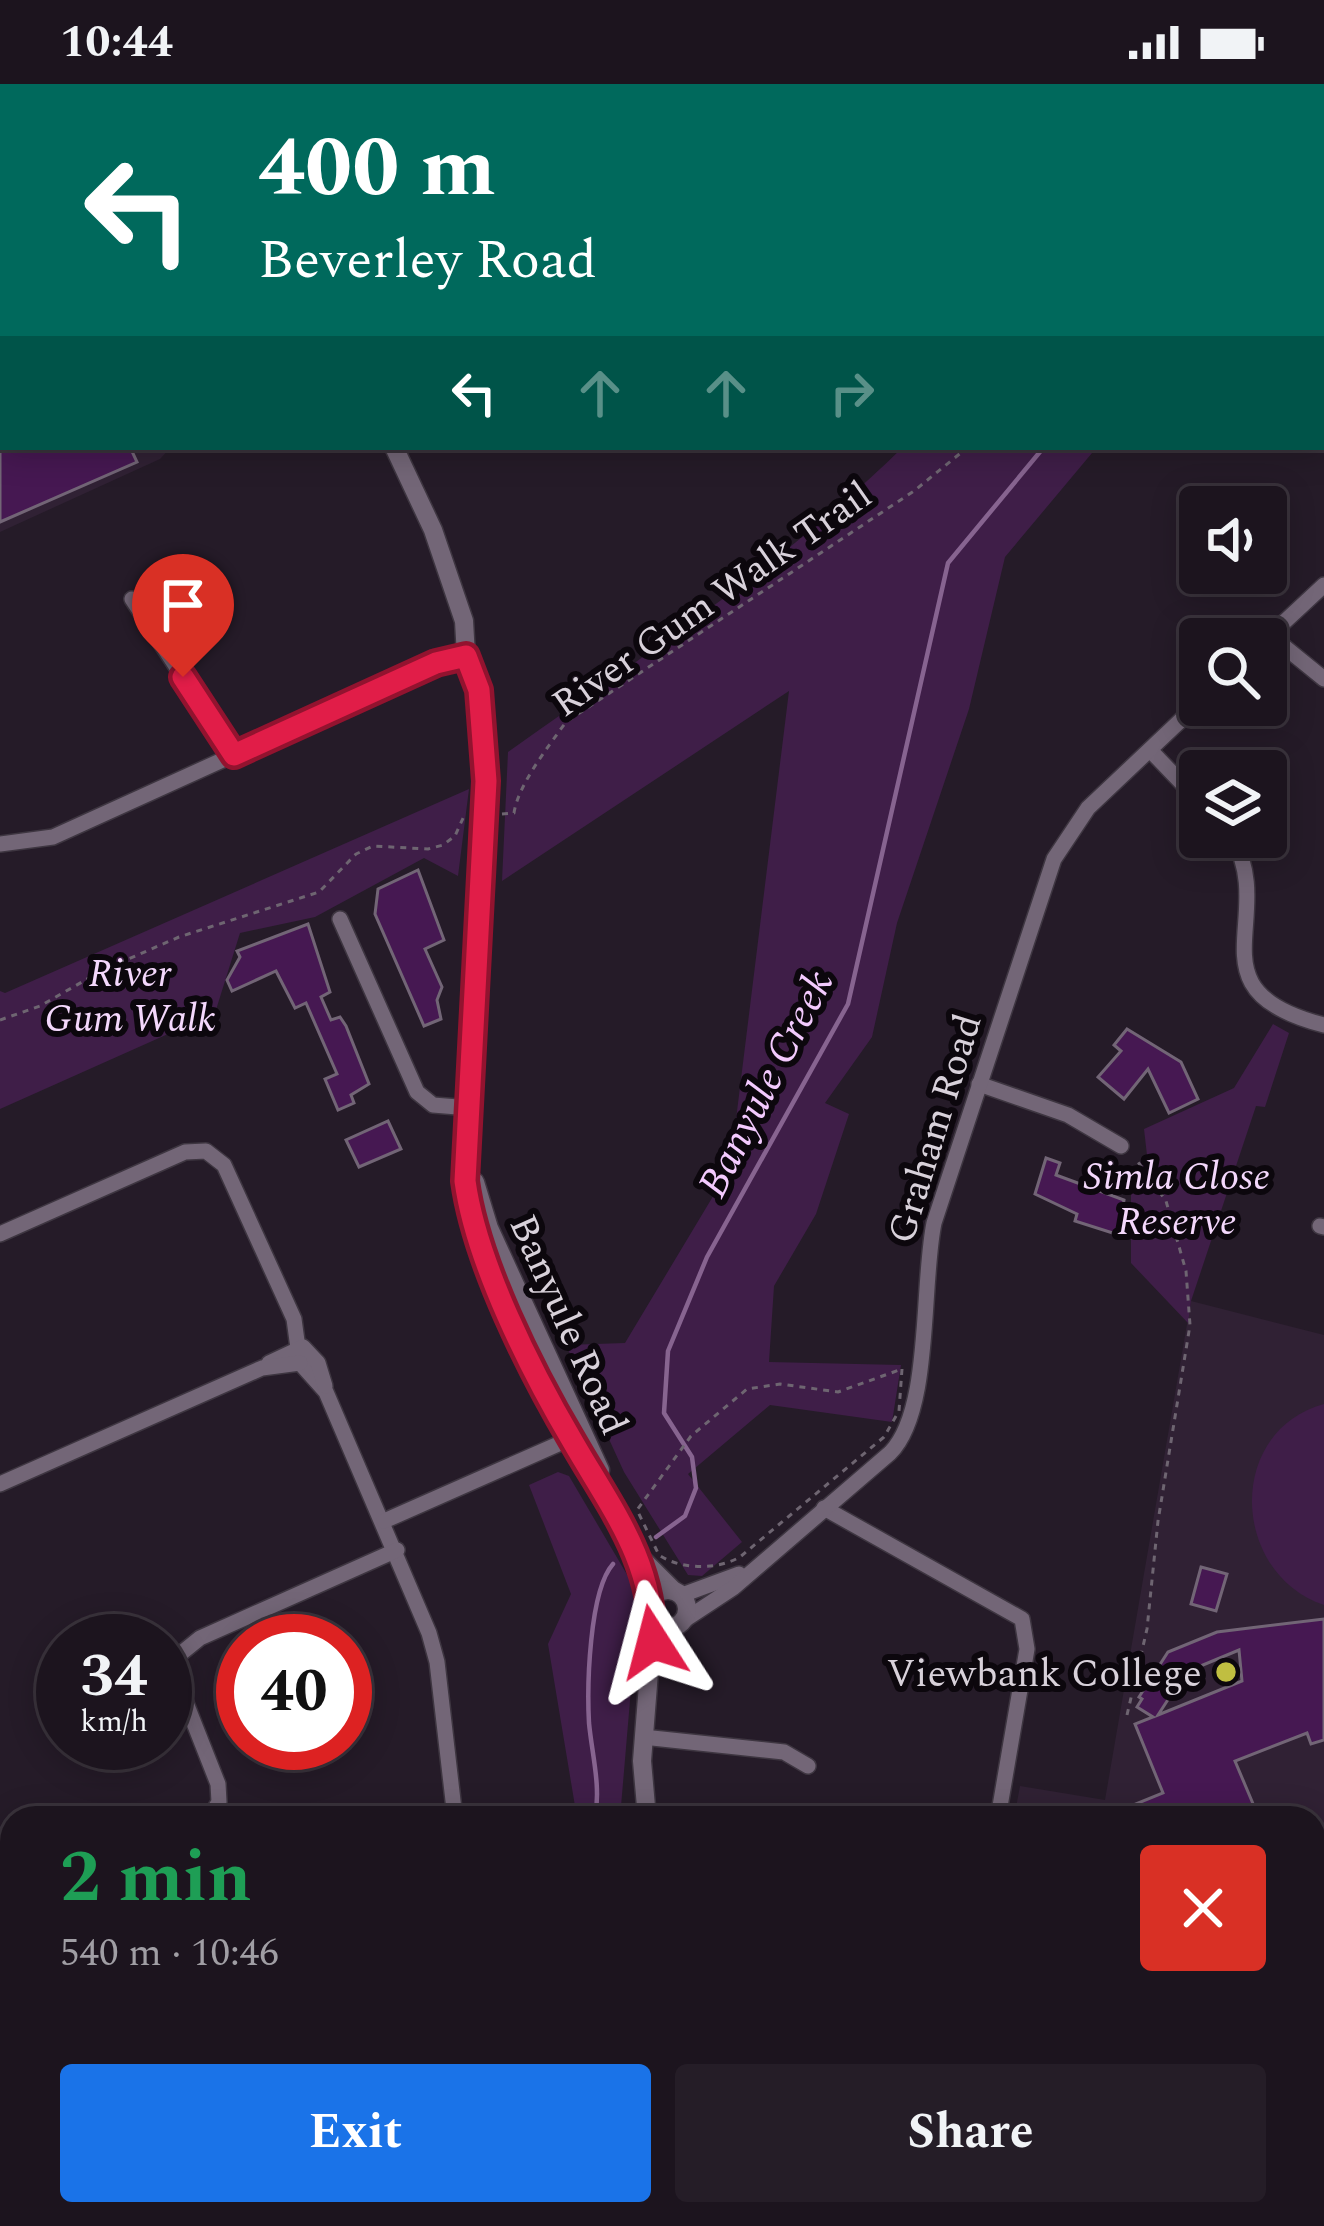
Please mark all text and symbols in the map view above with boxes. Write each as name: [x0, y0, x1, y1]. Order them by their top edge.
text: 10:44: [60, 8, 173, 77]
text: 400 m: [258, 105, 496, 233]
icon: left: [60, 132, 216, 288]
text: Beverley Road: [258, 220, 597, 302]
icon: left: [441, 360, 507, 426]
icon: ahead: [567, 360, 633, 426]
icon: ahead: [693, 360, 759, 426]
icon: right: [819, 360, 885, 426]
street label: River Gum Walk Trail: [540, 467, 885, 733]
map controls: [1179, 486, 1287, 858]
button: sound: [1179, 486, 1287, 594]
pin: [132, 554, 234, 677]
icon: arrive: [150, 572, 216, 638]
button: search: [1179, 618, 1287, 726]
button: layers: [1179, 750, 1287, 858]
park label: River Gum Walk: [44, 945, 216, 1049]
water label: Banyule Creek: [682, 959, 851, 1209]
street label: Graham Road: [872, 1007, 998, 1251]
park label: Simla Close Reserve: [1084, 1148, 1270, 1252]
street label: Banyule Road: [493, 1205, 643, 1445]
position arrow: [590, 1579, 716, 1705]
speed limit sign: 40: [216, 1614, 372, 1770]
text: 34: [80, 1631, 148, 1723]
place label: Viewbank College: [886, 1645, 1202, 1704]
marker: Viewbank College: [1213, 1659, 1239, 1685]
text: km/h: [80, 1699, 148, 1745]
text: 2 min: [60, 1824, 252, 1933]
button: close: [1140, 1845, 1266, 1971]
text: 540 m · 10:46: [60, 1924, 279, 1983]
button: Exit: [60, 2064, 651, 2202]
button: Share: [675, 2064, 1266, 2202]

